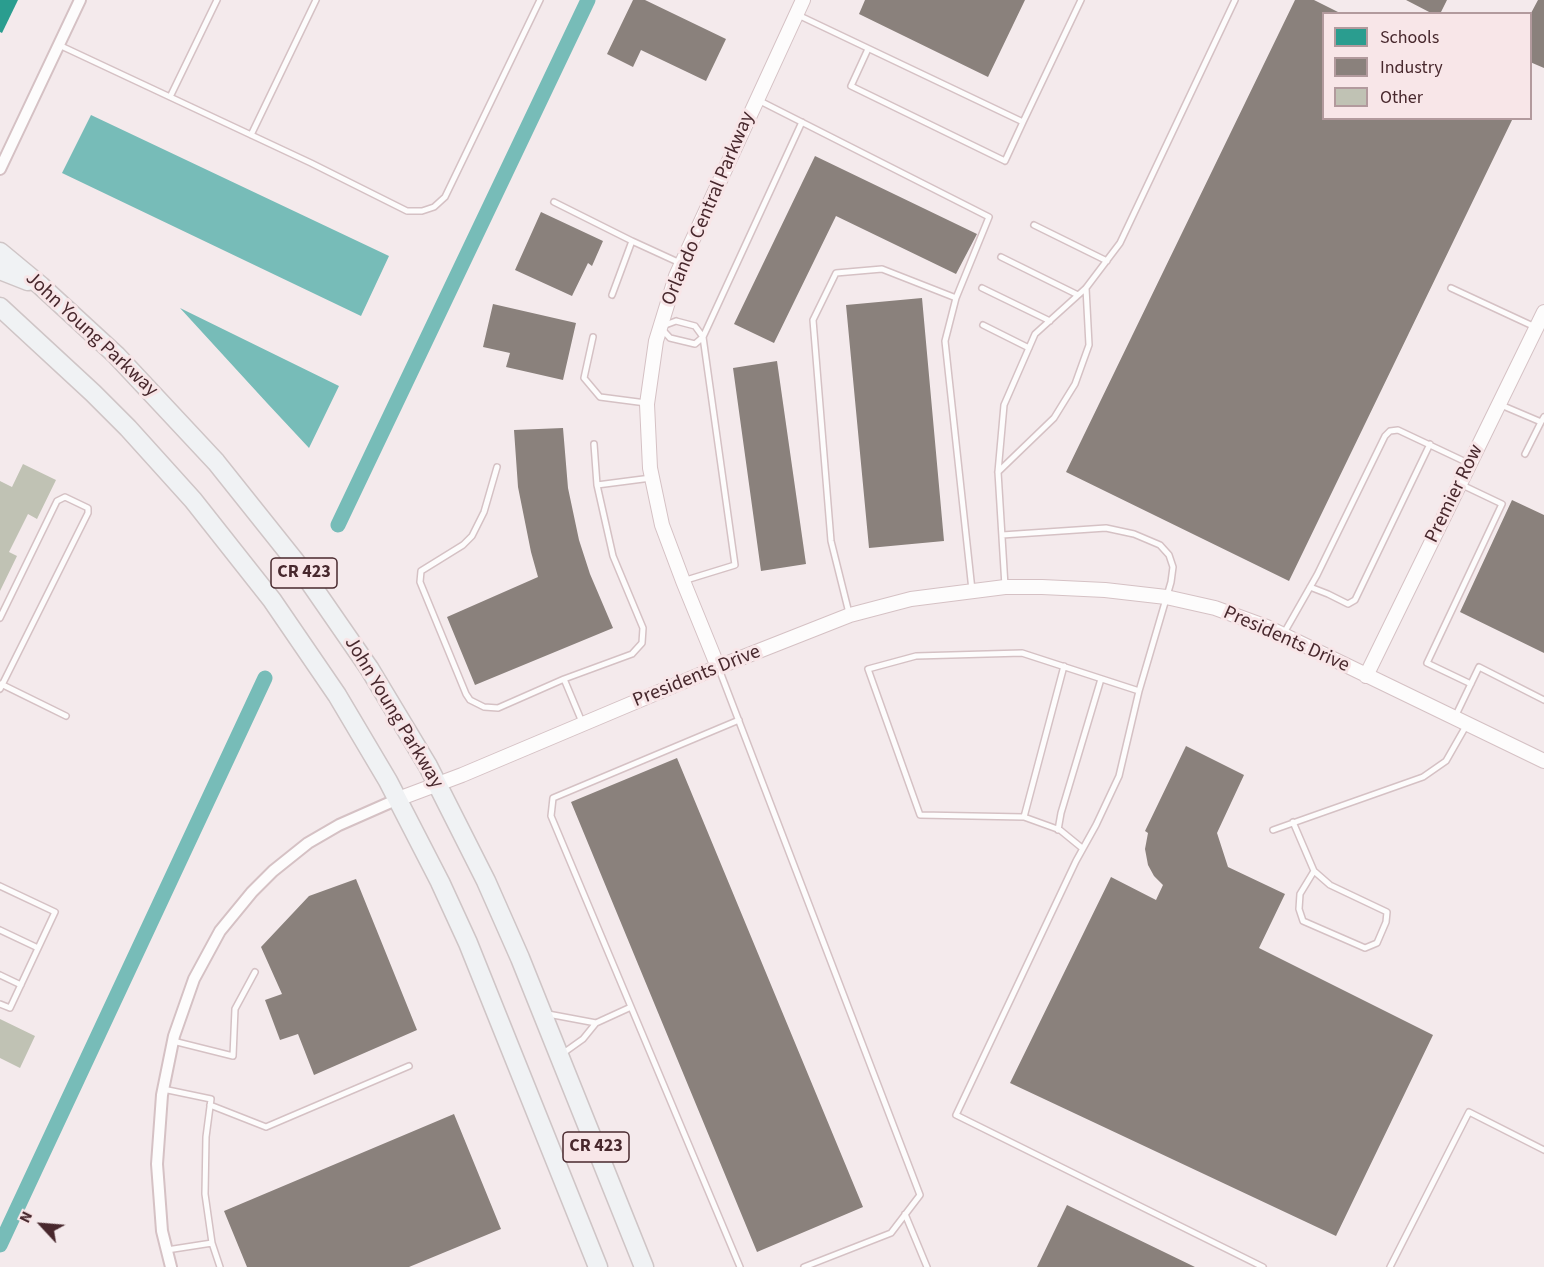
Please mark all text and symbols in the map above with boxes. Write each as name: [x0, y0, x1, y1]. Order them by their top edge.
legend: [1322, 12, 1532, 120]
text: Schools: [1380, 25, 1439, 50]
text: Industry: [1380, 55, 1443, 80]
text: Other: [1380, 85, 1423, 110]
street label: Orlando Central Parkway: [657, 109, 761, 309]
street label: John Young Parkway: [20, 267, 162, 403]
street label: Premier Row: [1421, 441, 1489, 547]
road number: CR 423: [271, 558, 337, 588]
street label: Presidents Drive: [1219, 601, 1353, 679]
street label: John Young Parkway: [338, 633, 448, 793]
street label: Presidents Drive: [630, 640, 764, 714]
road number: CR 423: [563, 1132, 629, 1162]
north arrow: [12, 1195, 72, 1255]
text: N: [14, 1208, 38, 1227]

